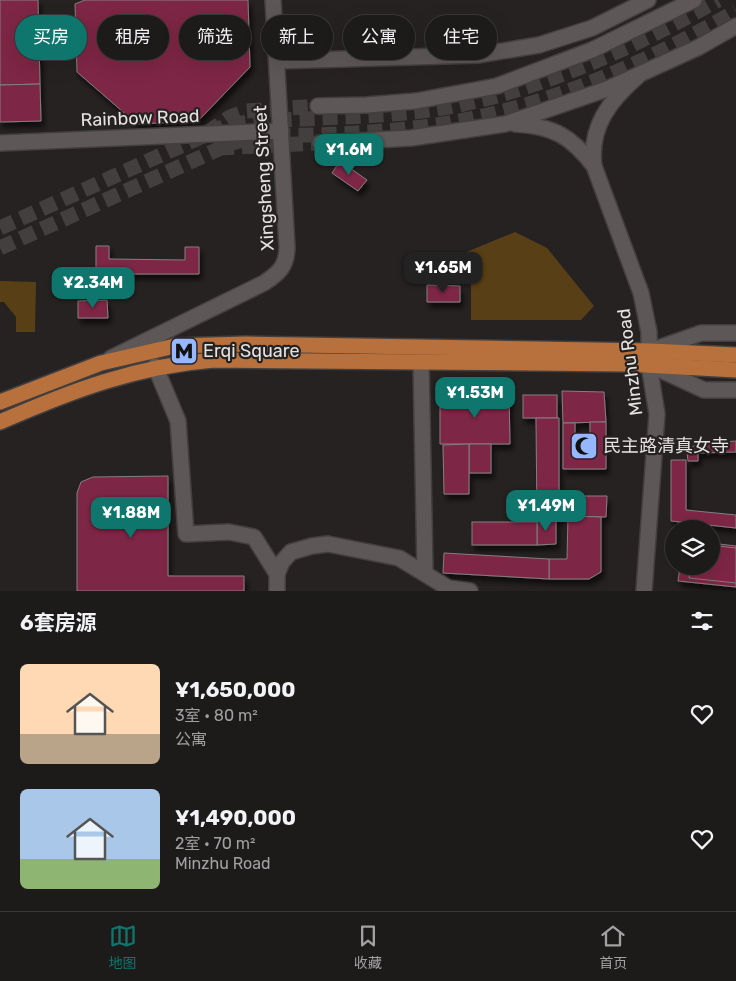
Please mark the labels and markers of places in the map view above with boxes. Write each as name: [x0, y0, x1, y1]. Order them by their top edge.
pin: ¥1.6M: [314, 134, 384, 176]
pin: ¥1.65M: [402, 252, 484, 294]
pin: ¥2.34M: [52, 266, 134, 309]
metro station icon: Erqi Square: [169, 336, 199, 366]
place label: Erqi Square: [203, 340, 300, 362]
pin: ¥1.53M: [434, 376, 516, 419]
mosque icon: 民主路清真女寺: [569, 431, 599, 461]
place label: 民主路清真女寺: [603, 435, 729, 457]
pin: ¥1.49M: [505, 490, 587, 532]
pin: ¥1.88M: [90, 496, 172, 539]

